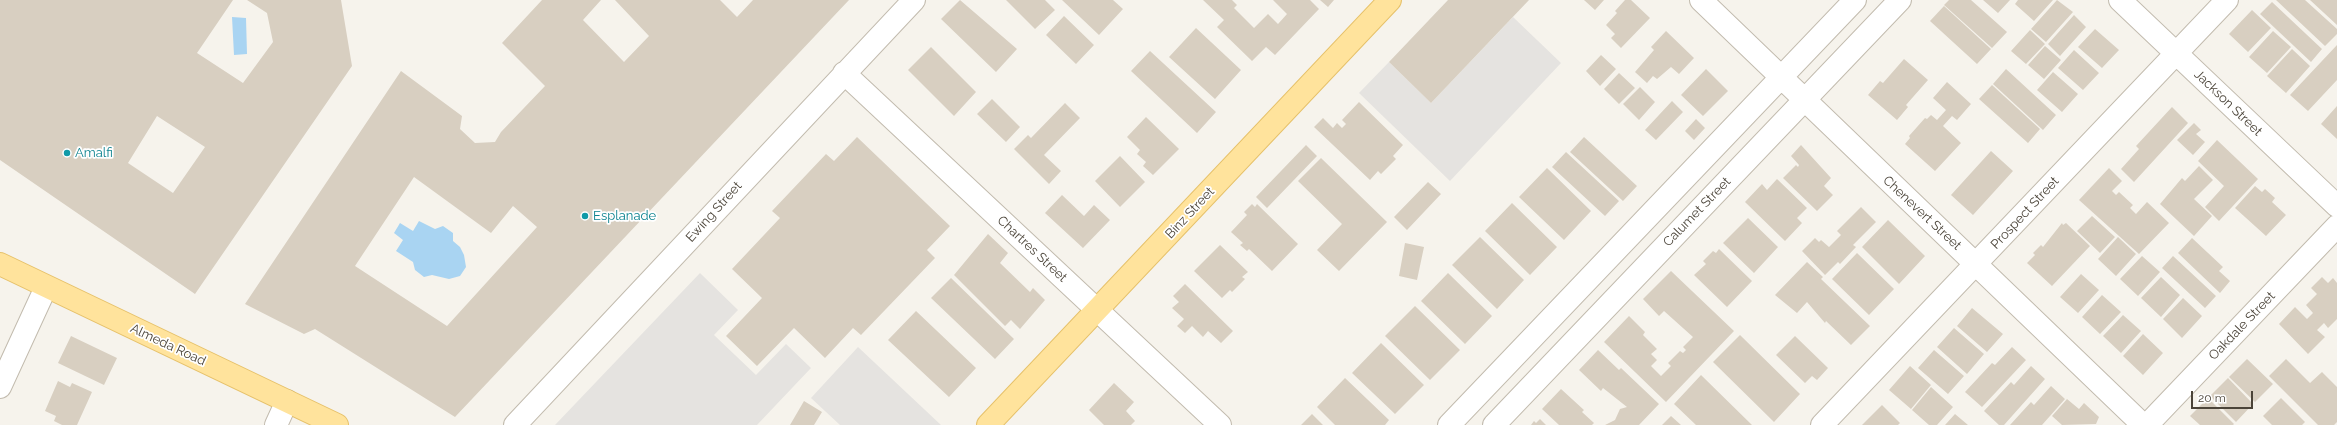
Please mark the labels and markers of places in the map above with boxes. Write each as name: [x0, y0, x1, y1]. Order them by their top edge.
place label: Amalfi: [75, 145, 113, 161]
marker: Amalfi: [62, 148, 72, 158]
place label: Esplanade: [593, 208, 656, 224]
marker: Esplanade: [580, 211, 590, 221]

